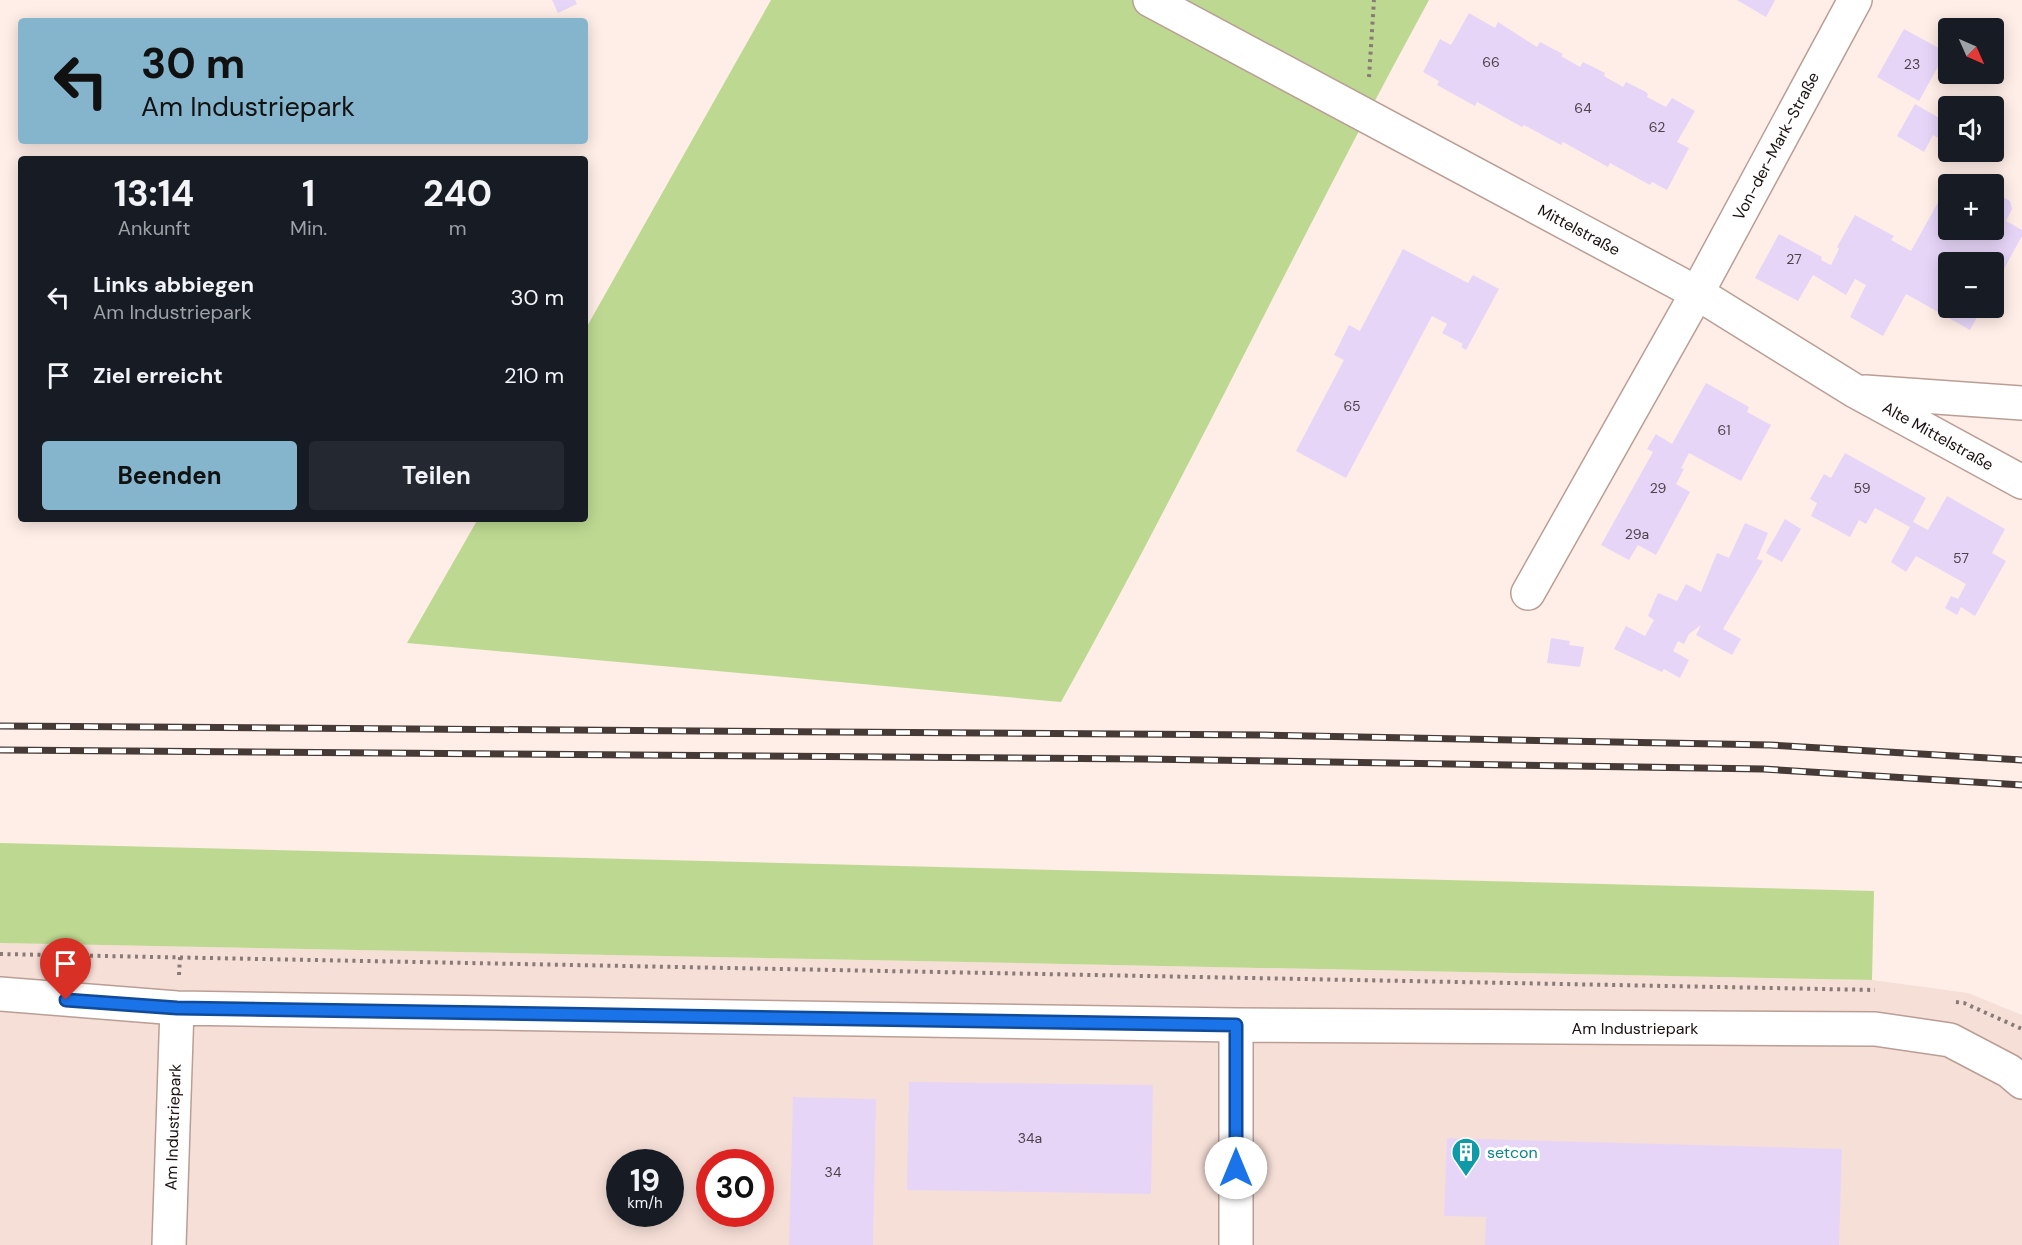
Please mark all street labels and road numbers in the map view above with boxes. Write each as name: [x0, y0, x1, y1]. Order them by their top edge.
street label: Von-der-Mark-Straße: [1728, 68, 1824, 224]
street label: Mittelstraße: [1534, 200, 1624, 260]
street label: Alte Mittelstraße: [1879, 397, 1997, 475]
street label: Am Industriepark: [1572, 1018, 1698, 1039]
street label: Am Industriepark: [160, 1063, 186, 1191]

